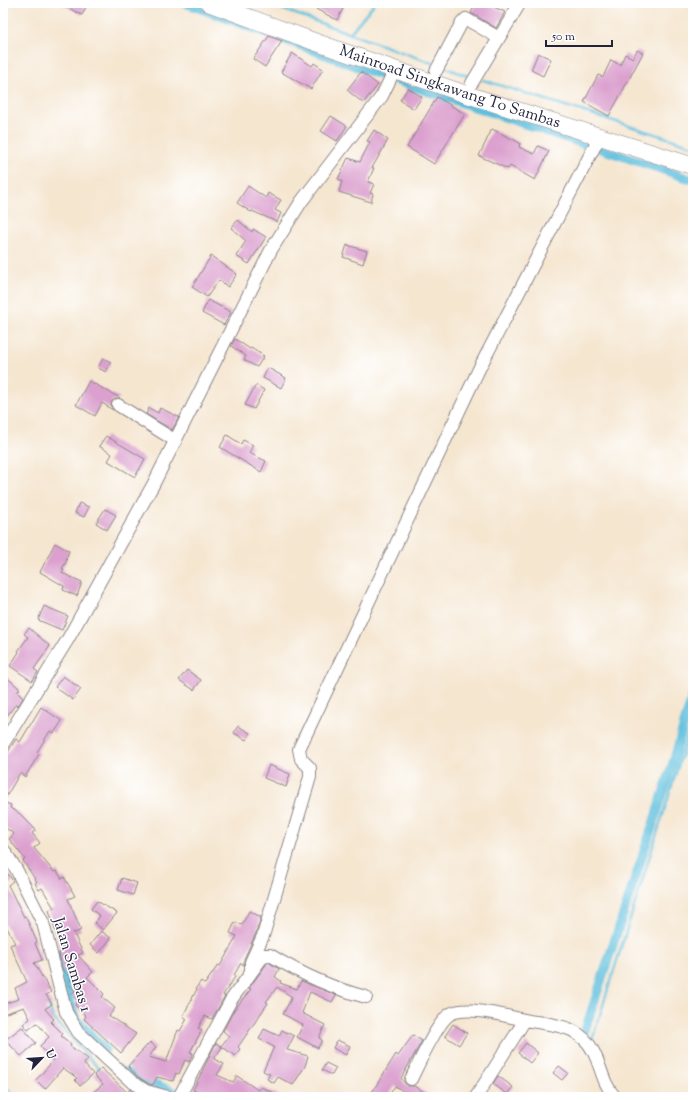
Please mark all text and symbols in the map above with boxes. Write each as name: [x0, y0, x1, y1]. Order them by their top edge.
scale bar: [546, 22, 612, 48]
text: 50 m: [551, 28, 575, 46]
street label: Mainroad Singkawang To Sambas: [336, 40, 563, 135]
street label: Jalan Sambas 1: [45, 914, 96, 1016]
north arrow: [22, 1038, 62, 1078]
text: U: [41, 1046, 59, 1062]

